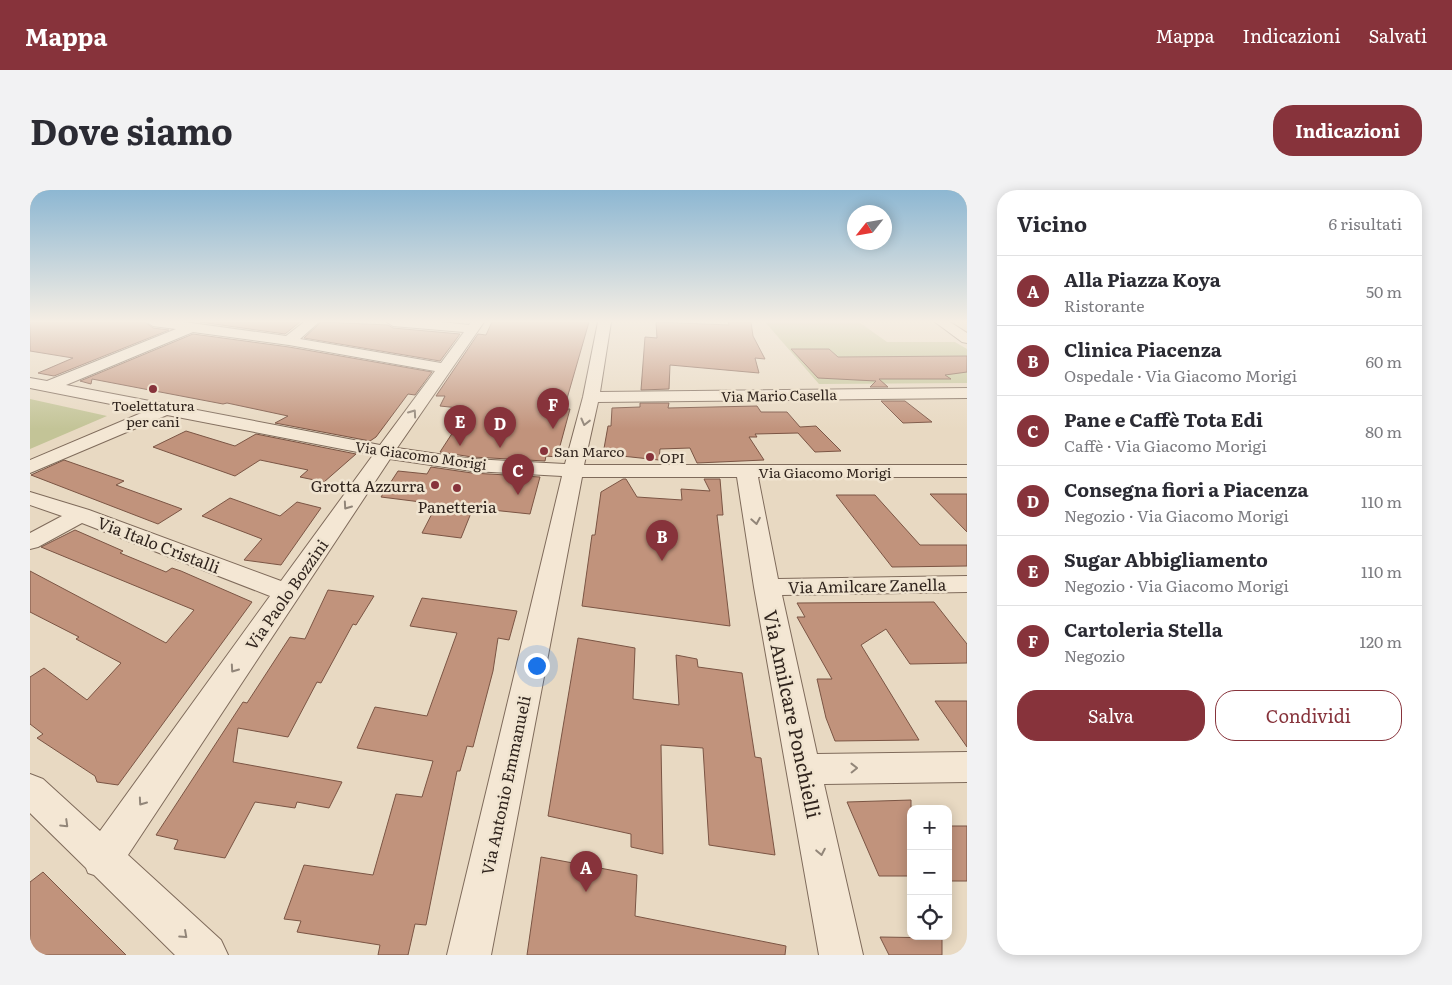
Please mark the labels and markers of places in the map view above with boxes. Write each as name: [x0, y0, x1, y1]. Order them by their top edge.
marker: Toelettatura per cani: [147, 383, 159, 395]
pin: F: [537, 388, 569, 429]
place label: Toelettatura per cani: [111, 395, 195, 431]
pin: E: [444, 405, 476, 446]
pin: D: [484, 407, 516, 448]
place label: San Marco: [554, 441, 624, 461]
marker: San Marco: [538, 445, 550, 457]
place label: OPI: [660, 447, 685, 467]
marker: OPI: [644, 451, 656, 463]
pin: C: [502, 454, 534, 495]
place label: Grotta Azzurra: [311, 473, 425, 497]
marker: Grotta Azzurra: [429, 479, 441, 491]
marker: Panetteria: [451, 482, 463, 494]
place label: Panetteria: [417, 494, 497, 518]
pin: B: [646, 520, 678, 561]
pin: A: [570, 851, 602, 892]

